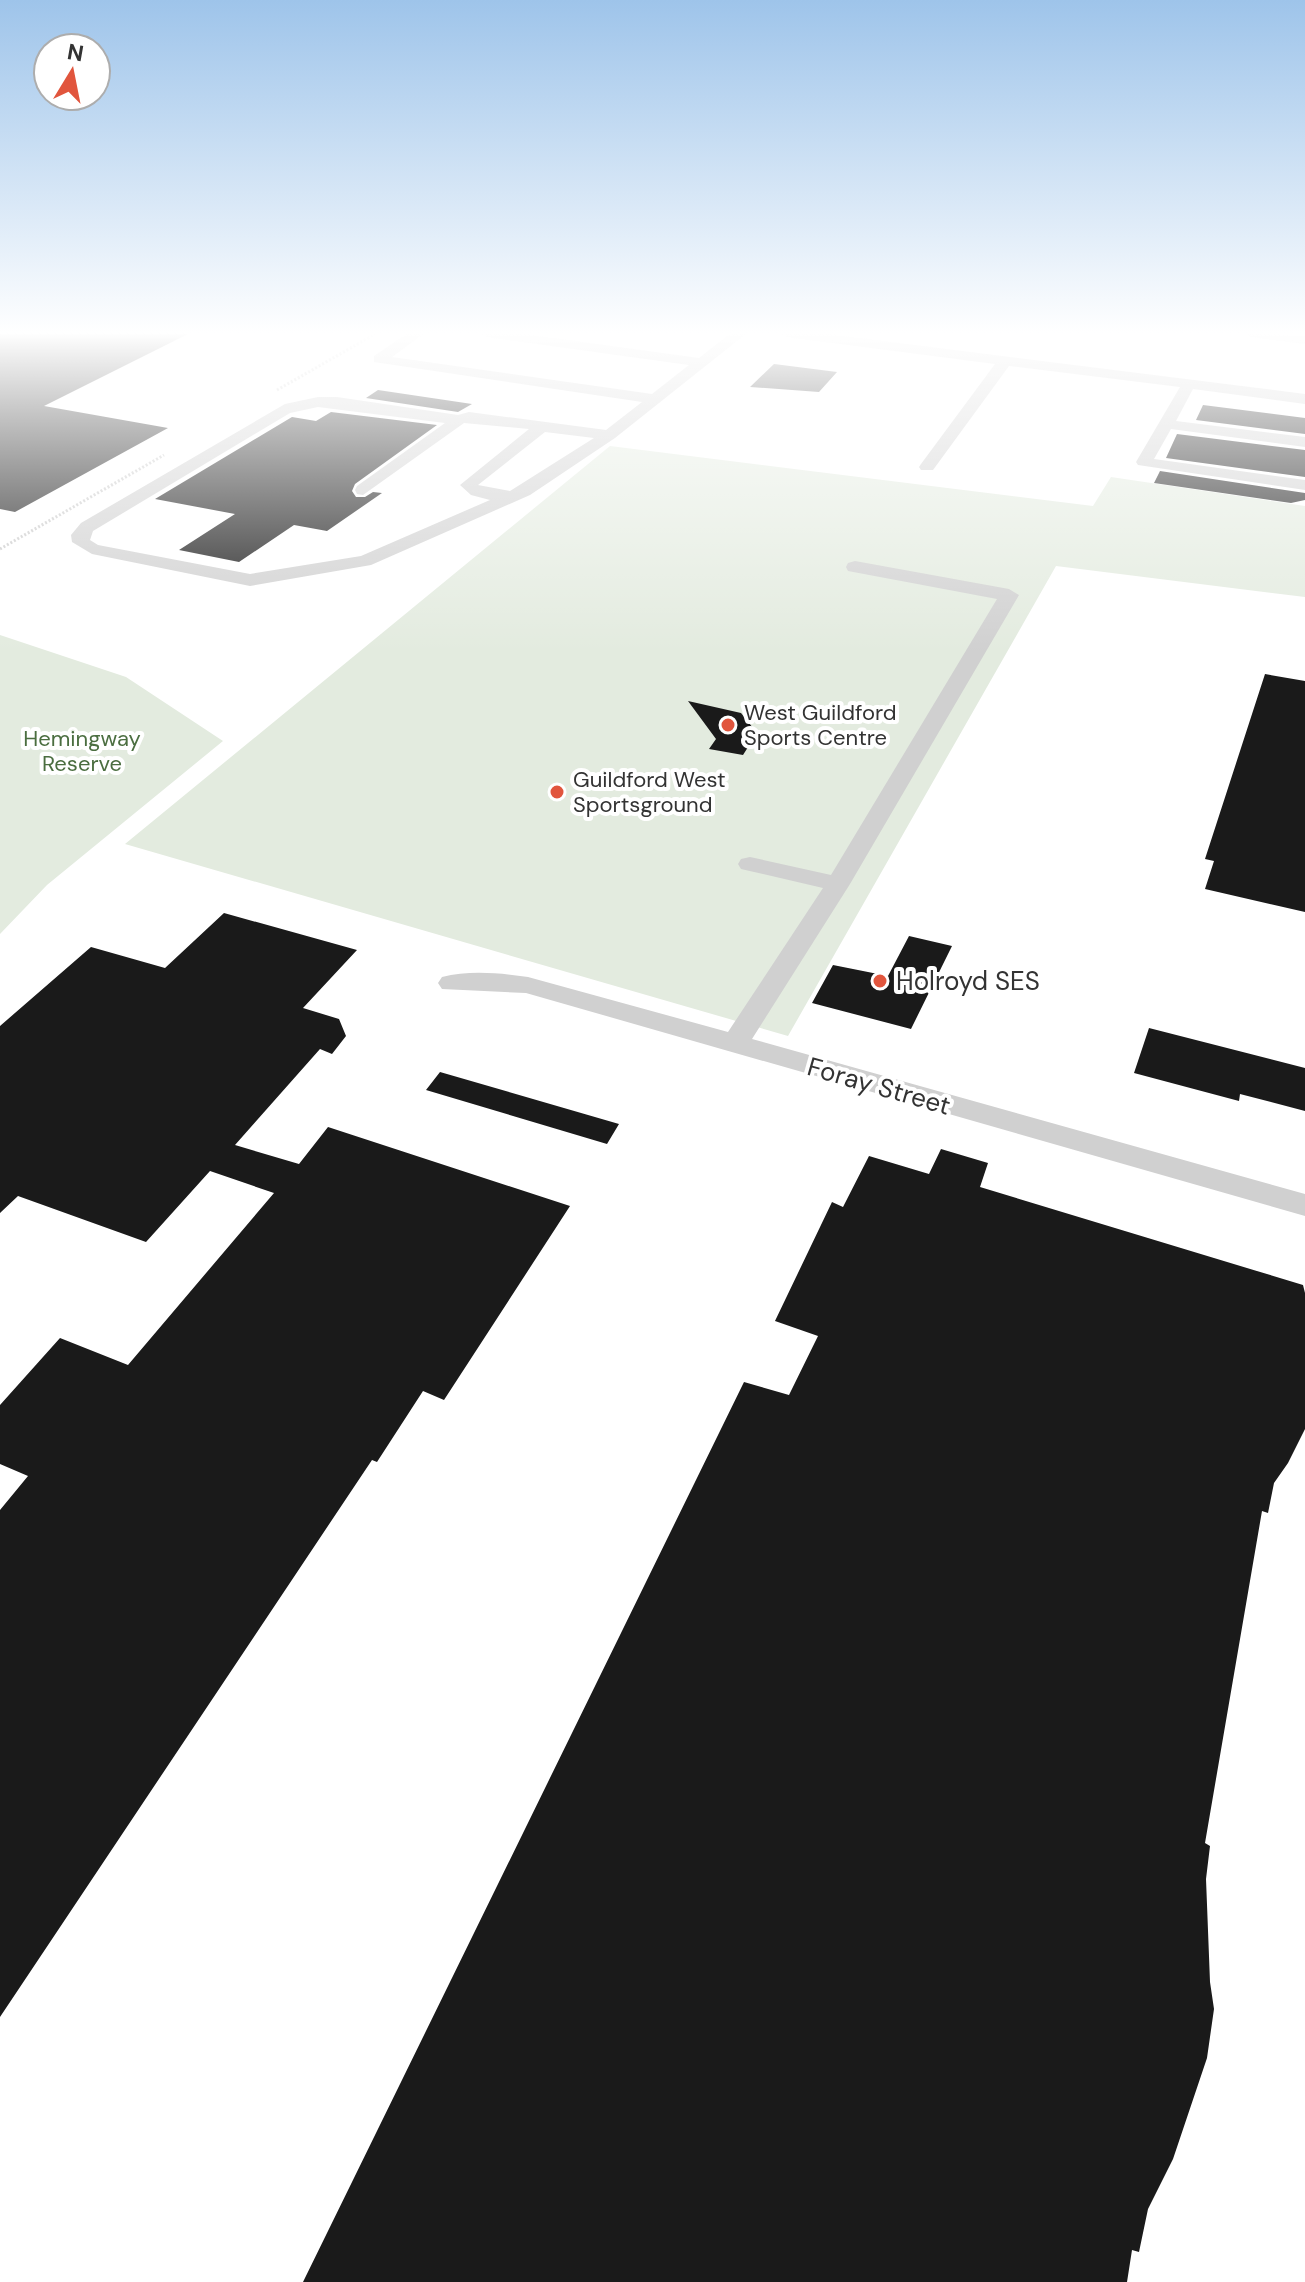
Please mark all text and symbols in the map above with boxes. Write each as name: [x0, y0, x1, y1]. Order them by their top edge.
north arrow: [32, 32, 112, 112]
text: N: [65, 37, 86, 68]
place label: West Guildford Sports Centre: [744, 698, 897, 752]
marker: West Guildford Sports Centre: [719, 716, 737, 734]
park label: Hemingway Reserve: [23, 724, 141, 778]
place label: Guildford West Sportsground: [573, 765, 726, 819]
marker: Guildford West Sportsground: [548, 783, 566, 801]
place label: Holroyd SES: [896, 964, 1040, 998]
marker: Holroyd SES: [871, 972, 889, 990]
street label: Foray Street: [804, 1049, 954, 1123]

